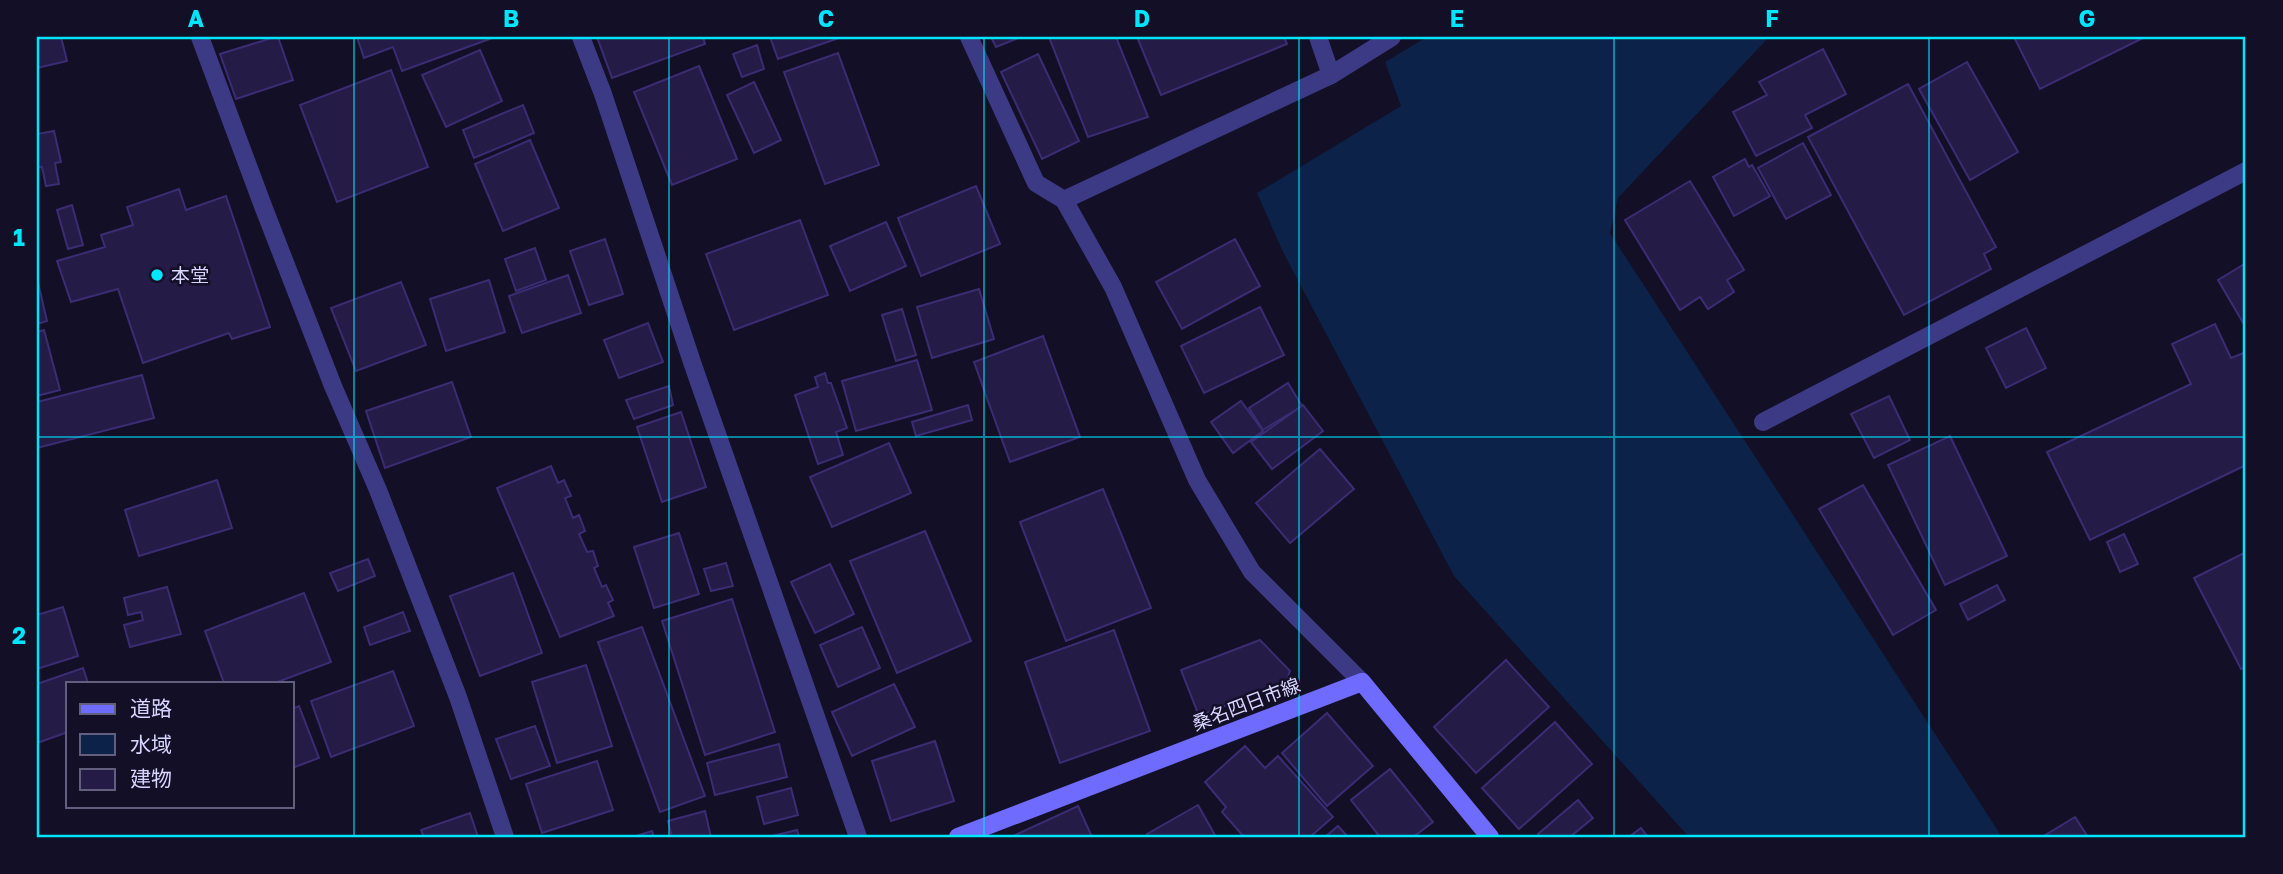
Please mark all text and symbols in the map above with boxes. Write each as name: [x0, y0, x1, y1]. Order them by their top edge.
text: A: [188, 4, 205, 32]
text: B: [503, 4, 519, 32]
text: C: [818, 4, 834, 32]
text: D: [1134, 4, 1150, 32]
text: E: [1450, 4, 1464, 32]
text: F: [1765, 4, 1779, 32]
text: G: [2079, 4, 2095, 32]
text: 1: [13, 223, 25, 251]
place label: 本堂: [171, 263, 209, 286]
marker: 本堂: [149, 267, 165, 283]
text: 2: [12, 621, 26, 649]
street label: 桑名四日市線: [1188, 672, 1303, 735]
legend: [66, 682, 294, 808]
text: 道路: [130, 695, 172, 721]
text: 水域: [130, 731, 172, 757]
text: 建物: [130, 765, 172, 791]

